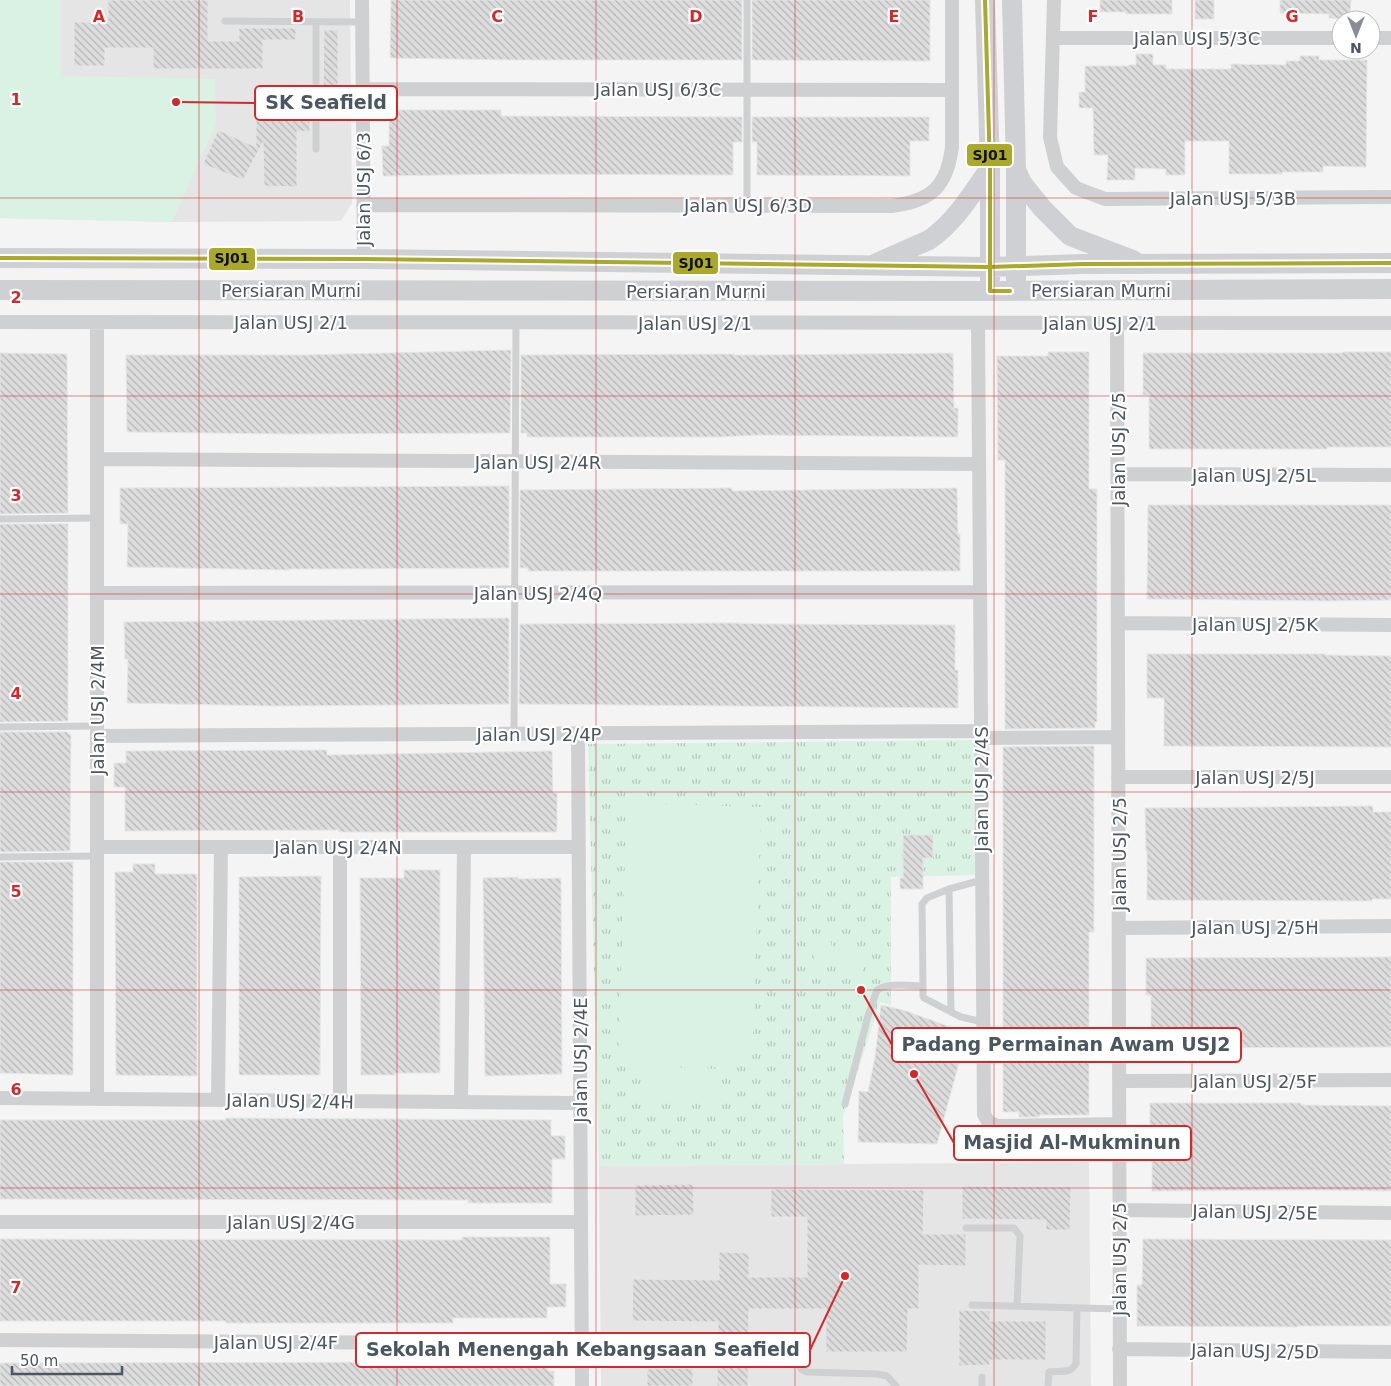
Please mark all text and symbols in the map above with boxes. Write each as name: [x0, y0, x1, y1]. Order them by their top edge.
text: A: [93, 7, 106, 26]
text: B: [292, 7, 304, 26]
text: C: [491, 7, 503, 26]
text: D: [689, 7, 703, 26]
text: E: [889, 7, 899, 26]
text: F: [1088, 7, 1098, 26]
text: G: [1285, 7, 1299, 26]
north arrow: [1331, 10, 1381, 60]
street label: Jalan USJ 5/3C: [1133, 28, 1260, 49]
text: N: [1350, 40, 1362, 56]
street label: Jalan USJ 6/3C: [594, 79, 721, 100]
callout: SK Seafield: [255, 86, 397, 120]
text: 1: [10, 90, 22, 109]
text: SK Seafield: [265, 91, 387, 113]
street label: Jalan USJ 6/3: [353, 132, 374, 247]
line badge: SJ01: [966, 143, 1013, 167]
text: SJ01: [973, 147, 1007, 163]
street label: Jalan USJ 5/3B: [1169, 188, 1296, 209]
street label: Jalan USJ 6/3D: [683, 195, 812, 216]
line badge: SJ01: [208, 247, 256, 271]
text: SJ01: [215, 250, 249, 266]
line badge: SJ01: [672, 251, 719, 275]
text: SJ01: [679, 255, 713, 271]
street label: Persiaran Murni: [221, 280, 361, 301]
street label: Persiaran Murni: [1031, 280, 1171, 301]
street label: Persiaran Murni: [626, 281, 766, 302]
text: 2: [10, 288, 22, 307]
street label: Jalan USJ 2/1: [233, 312, 348, 333]
street label: Jalan USJ 2/1: [637, 313, 752, 334]
street label: Jalan USJ 2/1: [1042, 313, 1157, 334]
street label: Jalan USJ 2/5: [1108, 392, 1129, 507]
street label: Jalan USJ 2/4R: [474, 452, 601, 473]
street label: Jalan USJ 2/5L: [1191, 465, 1316, 486]
text: 3: [10, 486, 22, 505]
street label: Jalan USJ 2/4Q: [473, 583, 602, 604]
street label: Jalan USJ 2/5K: [1191, 614, 1319, 635]
street label: Jalan USJ 2/4M: [87, 645, 108, 776]
text: 4: [10, 684, 22, 703]
street label: Jalan USJ 2/4P: [476, 724, 602, 745]
street label: Jalan USJ 2/4S: [971, 726, 992, 853]
street label: Jalan USJ 2/5J: [1194, 767, 1315, 788]
street label: Jalan USJ 2/5: [1109, 797, 1130, 912]
street label: Jalan USJ 2/4N: [273, 837, 402, 858]
text: 5: [10, 882, 22, 901]
street label: Jalan USJ 2/5H: [1190, 917, 1319, 938]
street label: Jalan USJ 2/4E: [570, 997, 591, 1124]
callout: Padang Permainan Awam USJ2: [892, 1028, 1241, 1062]
text: Padang Permainan Awam USJ2: [901, 1033, 1231, 1055]
street label: Jalan USJ 2/5F: [1192, 1071, 1317, 1092]
text: 6: [10, 1080, 22, 1099]
street label: Jalan USJ 2/4H: [225, 1089, 354, 1113]
callout: Masjid Al-Mukminun: [954, 1126, 1191, 1160]
text: Masjid Al-Mukminun: [963, 1131, 1181, 1153]
street label: Jalan USJ 2/5E: [1191, 1200, 1318, 1224]
street label: Jalan USJ 2/5: [1109, 1202, 1130, 1317]
street label: Jalan USJ 2/4G: [226, 1212, 355, 1233]
text: 7: [10, 1278, 22, 1297]
street label: Jalan USJ 2/4F: [213, 1332, 338, 1353]
callout: Sekolah Menengah Kebangsaan Seafield: [356, 1333, 810, 1367]
text: Sekolah Menengah Kebangsaan Seafield: [366, 1338, 800, 1360]
street label: Jalan USJ 2/5D: [1190, 1339, 1319, 1363]
scale bar: [12, 1344, 122, 1376]
text: 50 m: [20, 1352, 58, 1370]

